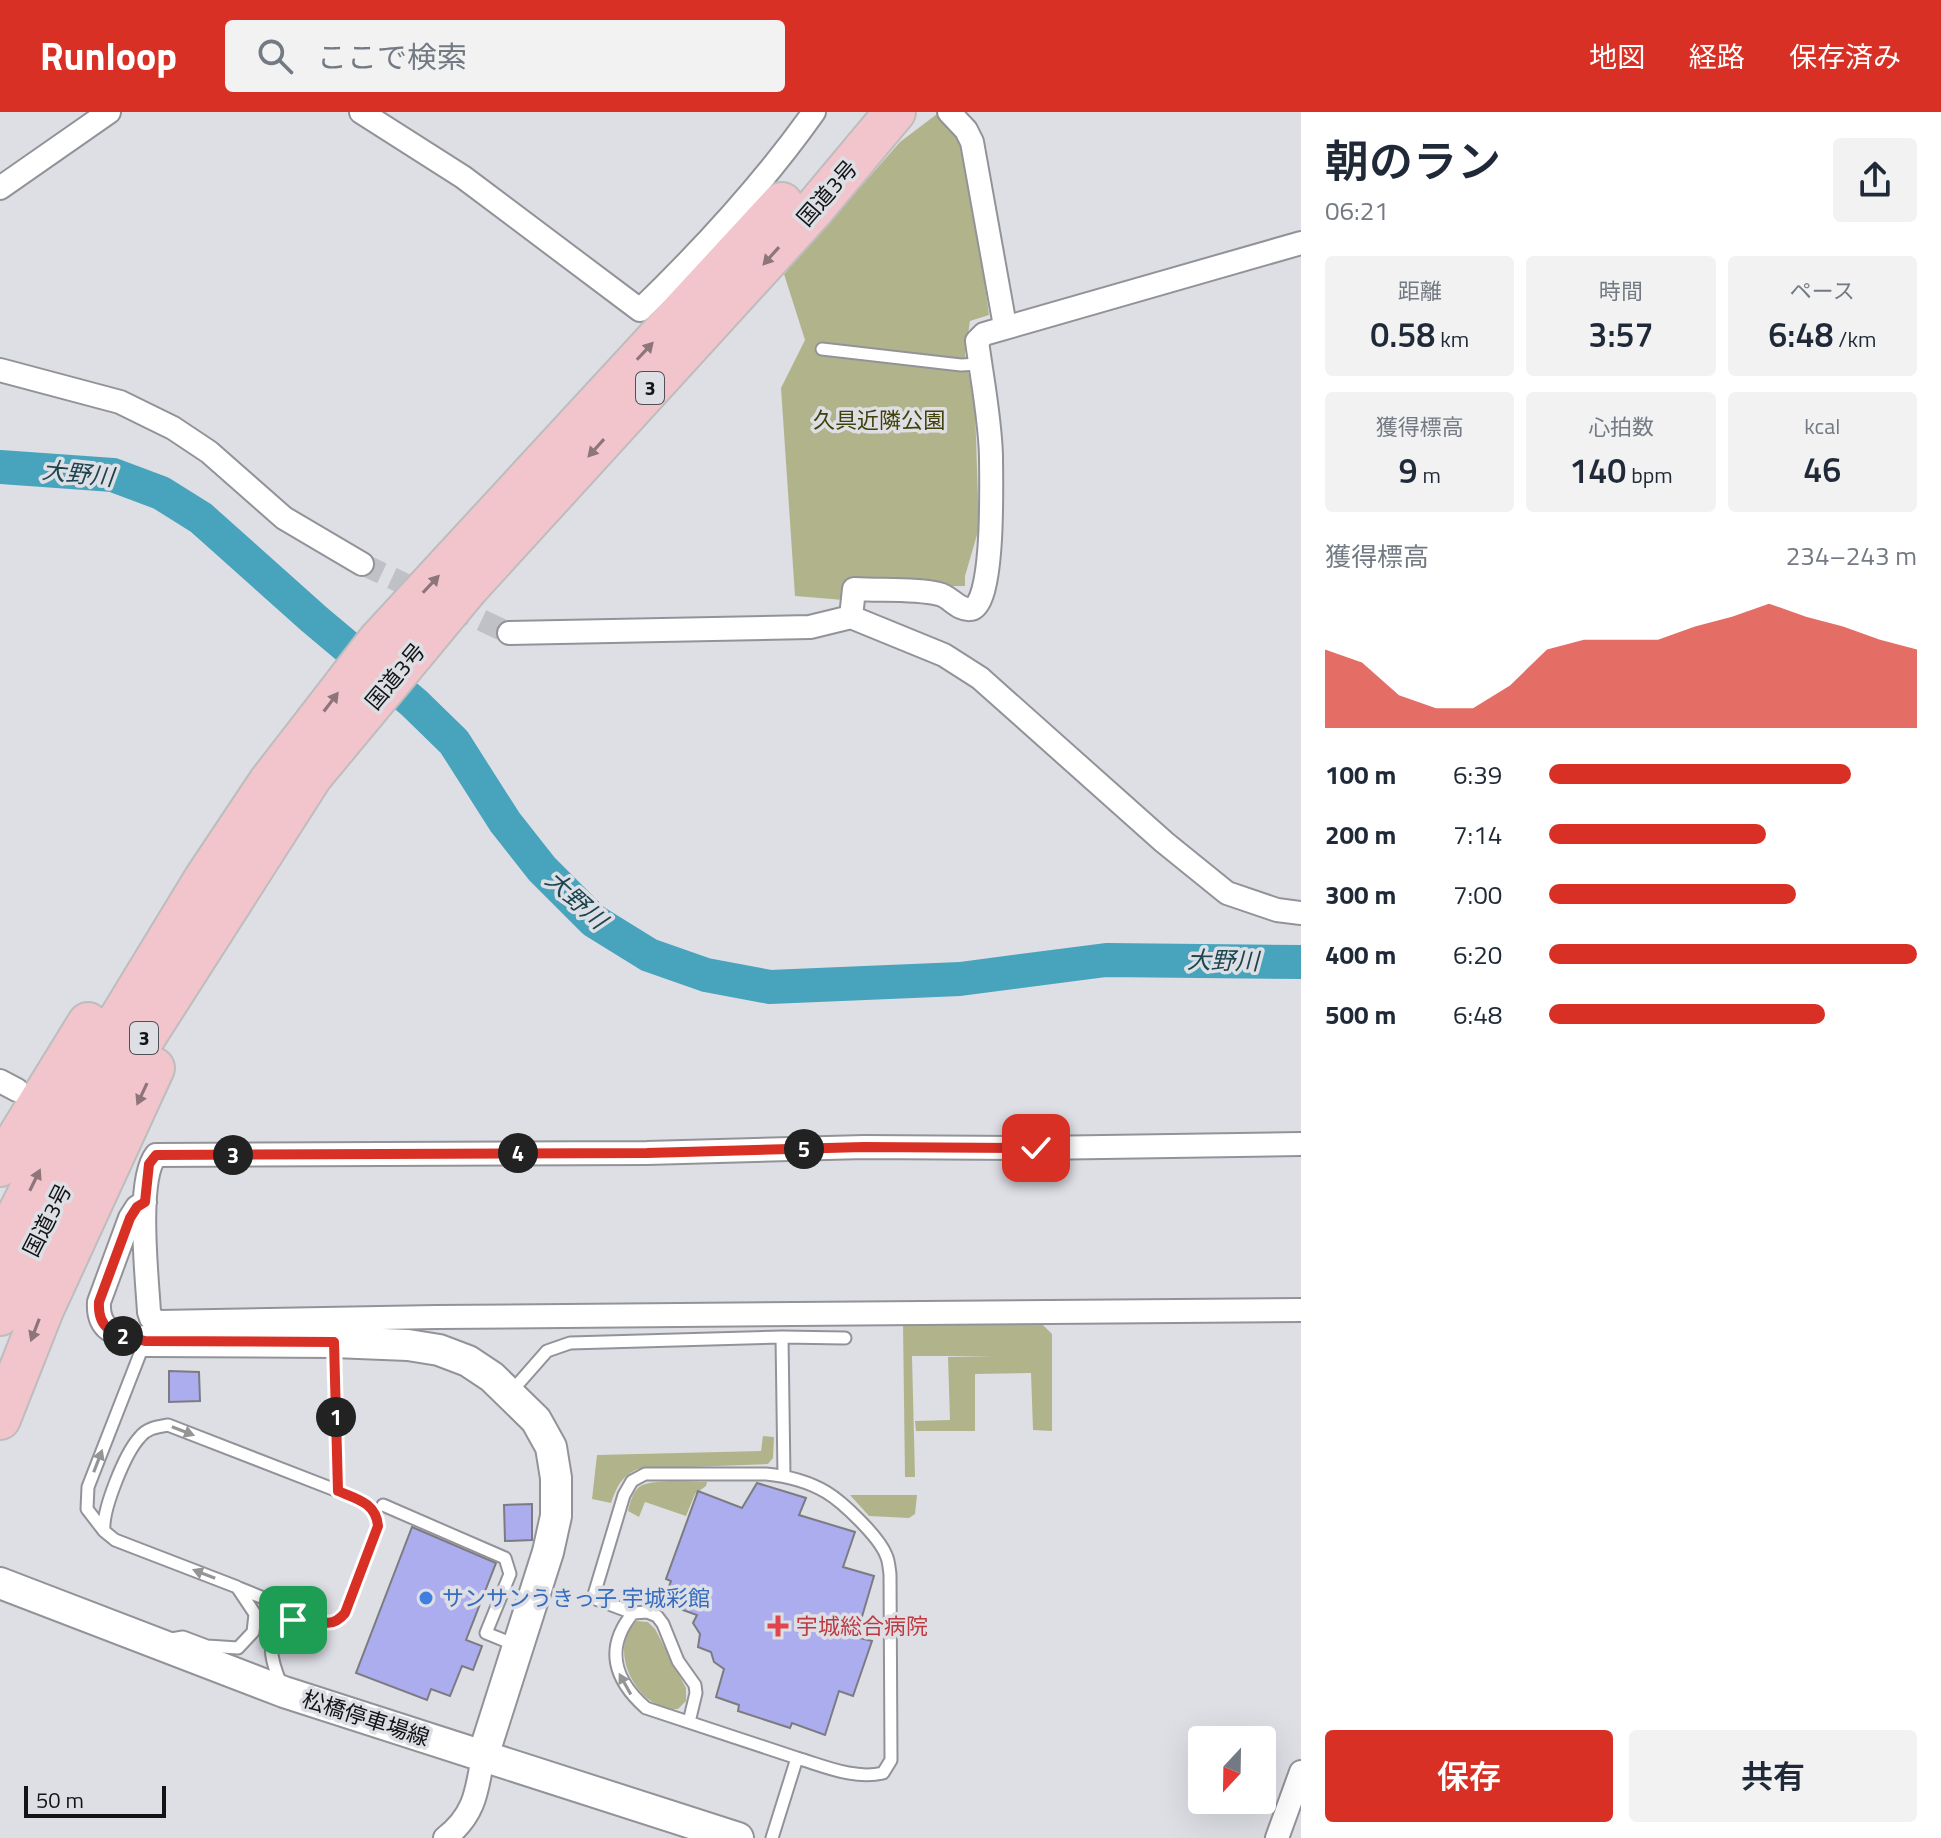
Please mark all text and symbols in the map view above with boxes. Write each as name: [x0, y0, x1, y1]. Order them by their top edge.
search box: [225, 20, 785, 92]
text: Runloop: [40, 27, 177, 85]
icon: search: [253, 34, 297, 78]
text: ここで検索: [317, 34, 467, 80]
text: 地図: [1589, 35, 1645, 78]
text: 経路: [1689, 35, 1745, 78]
text: 保存済み: [1789, 35, 1901, 78]
text: 朝のラン: [1325, 127, 1501, 194]
button: share: [1833, 138, 1917, 222]
street label: 国道3号: [788, 152, 866, 234]
text: 06:21: [1325, 191, 1389, 230]
one-way arrow: [763, 246, 781, 265]
text: 距離: [1398, 274, 1442, 308]
text: 時間: [1599, 274, 1643, 308]
text: ペース: [1790, 274, 1855, 308]
text: 0.58: [1370, 308, 1435, 360]
text: 3:57: [1588, 308, 1654, 360]
text: 6:48: [1768, 308, 1834, 360]
text: km: [1435, 322, 1469, 356]
text: /km: [1834, 322, 1876, 356]
one-way arrow: [636, 342, 654, 361]
road number: 3: [636, 372, 664, 404]
park label: 久具近隣公園: [813, 403, 945, 437]
text: kcal: [1804, 409, 1840, 443]
text: 獲得標高: [1376, 410, 1464, 444]
text: 心拍数: [1588, 410, 1654, 444]
one-way arrow: [587, 438, 605, 457]
text: 46: [1803, 443, 1841, 495]
text: 9: [1399, 444, 1418, 496]
text: 140: [1569, 444, 1626, 496]
water label: 大野川: [40, 451, 119, 495]
text: m: [1418, 458, 1441, 492]
text: bpm: [1626, 458, 1673, 492]
text: 234–243 m: [1786, 536, 1917, 575]
text: 獲得標高: [1325, 537, 1429, 576]
one-way arrow: [422, 574, 440, 593]
street label: 国道3号: [357, 635, 433, 717]
one-way arrow: [323, 692, 339, 712]
text: 100 m: [1325, 755, 1396, 794]
text: 6:39: [1453, 755, 1502, 794]
text: 200 m: [1325, 815, 1396, 854]
text: 7:14: [1453, 815, 1502, 854]
water label: 大野川: [538, 862, 618, 939]
text: 300 m: [1325, 875, 1396, 914]
text: 7:00: [1453, 875, 1502, 914]
text: 400 m: [1325, 935, 1396, 974]
text: 6:20: [1453, 935, 1502, 974]
water label: 大野川: [1187, 941, 1262, 979]
text: 500 m: [1325, 995, 1396, 1034]
text: 6:48: [1453, 995, 1502, 1034]
road number: 3: [130, 1022, 158, 1054]
one-way arrow: [136, 1082, 149, 1105]
pin: [1002, 1114, 1070, 1182]
icon: check: [1014, 1126, 1058, 1170]
pin: 5: [784, 1129, 824, 1169]
text: 5: [798, 1132, 810, 1166]
pin: 4: [498, 1133, 538, 1173]
pin: 3: [213, 1135, 253, 1175]
text: 4: [512, 1136, 524, 1170]
text: 3: [227, 1138, 239, 1172]
one-way arrow: [28, 1168, 41, 1191]
street label: 国道3号: [14, 1177, 80, 1263]
pin: 2: [103, 1316, 143, 1356]
one-way arrow: [28, 1318, 41, 1342]
text: 2: [117, 1319, 129, 1353]
pin: 1: [316, 1397, 356, 1437]
text: 1: [330, 1400, 342, 1434]
one-way arrow: [171, 1425, 195, 1438]
one-way arrow: [92, 1449, 105, 1473]
one-way arrow: [192, 1567, 216, 1580]
place label: サンサンうきっ子 宇城彩館: [442, 1581, 710, 1615]
pin: [259, 1586, 327, 1654]
marker: サンサンうきっ子 宇城彩館: [417, 1589, 435, 1607]
icon: arrive: [271, 1598, 315, 1642]
place label: 宇城総合病院: [796, 1609, 928, 1643]
marker: 宇城総合病院: [767, 1615, 789, 1637]
one-way arrow: [618, 1673, 632, 1695]
street label: 松橋停車場線: [298, 1681, 434, 1755]
north arrow: [1188, 1726, 1276, 1814]
map controls: [1188, 1726, 1276, 1814]
button: 保存: [1325, 1730, 1613, 1822]
button: 共有: [1629, 1730, 1917, 1822]
scale bar: [24, 1782, 166, 1818]
text: 50 m: [36, 1783, 84, 1817]

